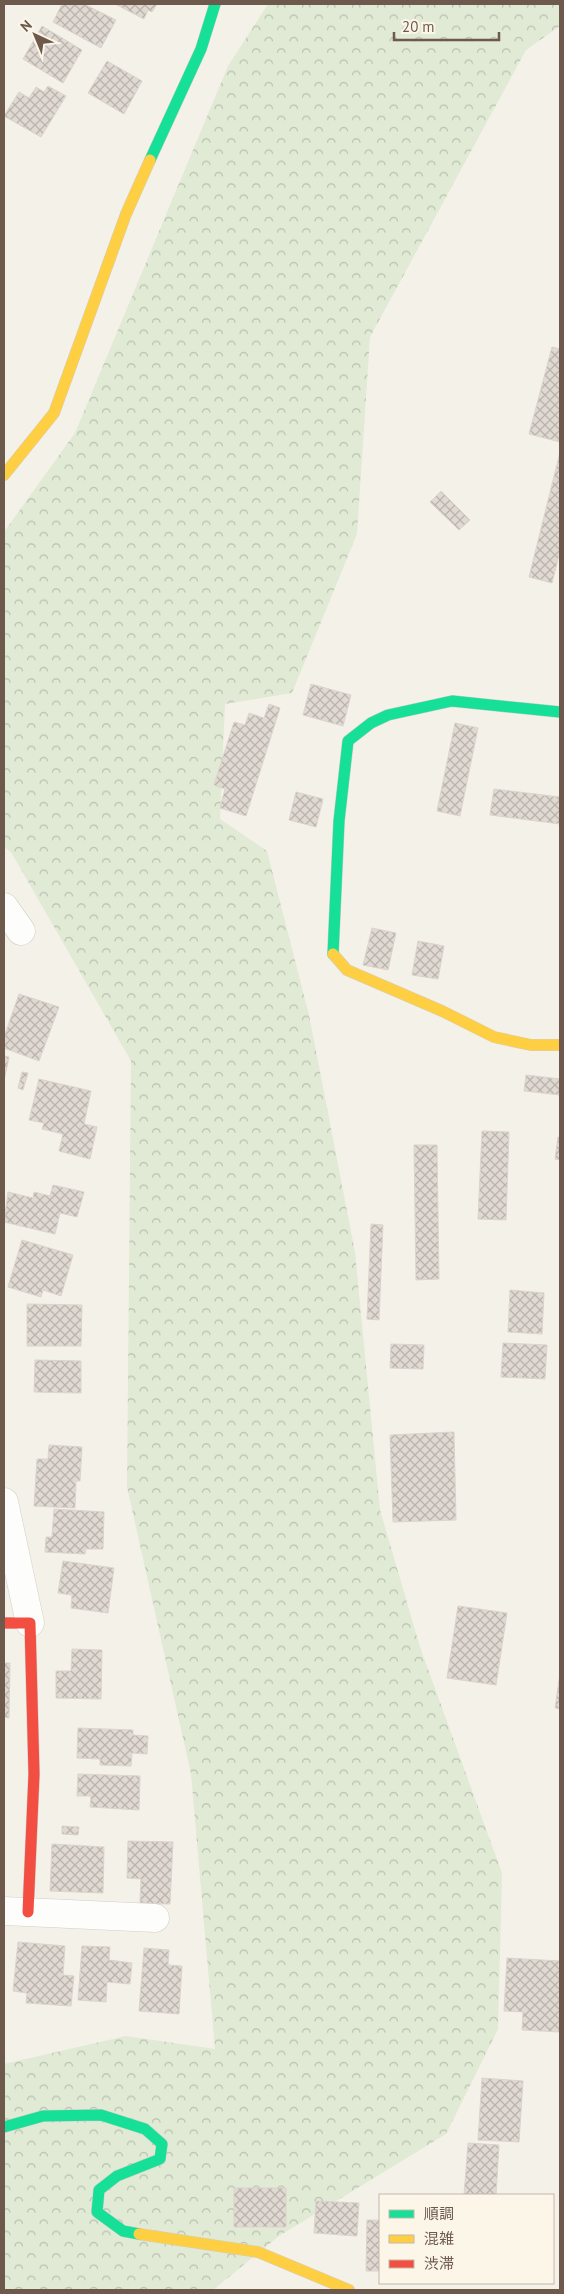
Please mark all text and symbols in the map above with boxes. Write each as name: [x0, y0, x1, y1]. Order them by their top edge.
north arrow: [10, 10, 60, 60]
scale bar: [394, 10, 499, 42]
text: N: [16, 16, 36, 35]
text: 20 m: [402, 17, 435, 36]
legend: [379, 2194, 554, 2284]
text: 順調: [424, 2204, 454, 2223]
text: 混雑: [424, 2229, 454, 2248]
text: 渋滞: [424, 2254, 454, 2273]

